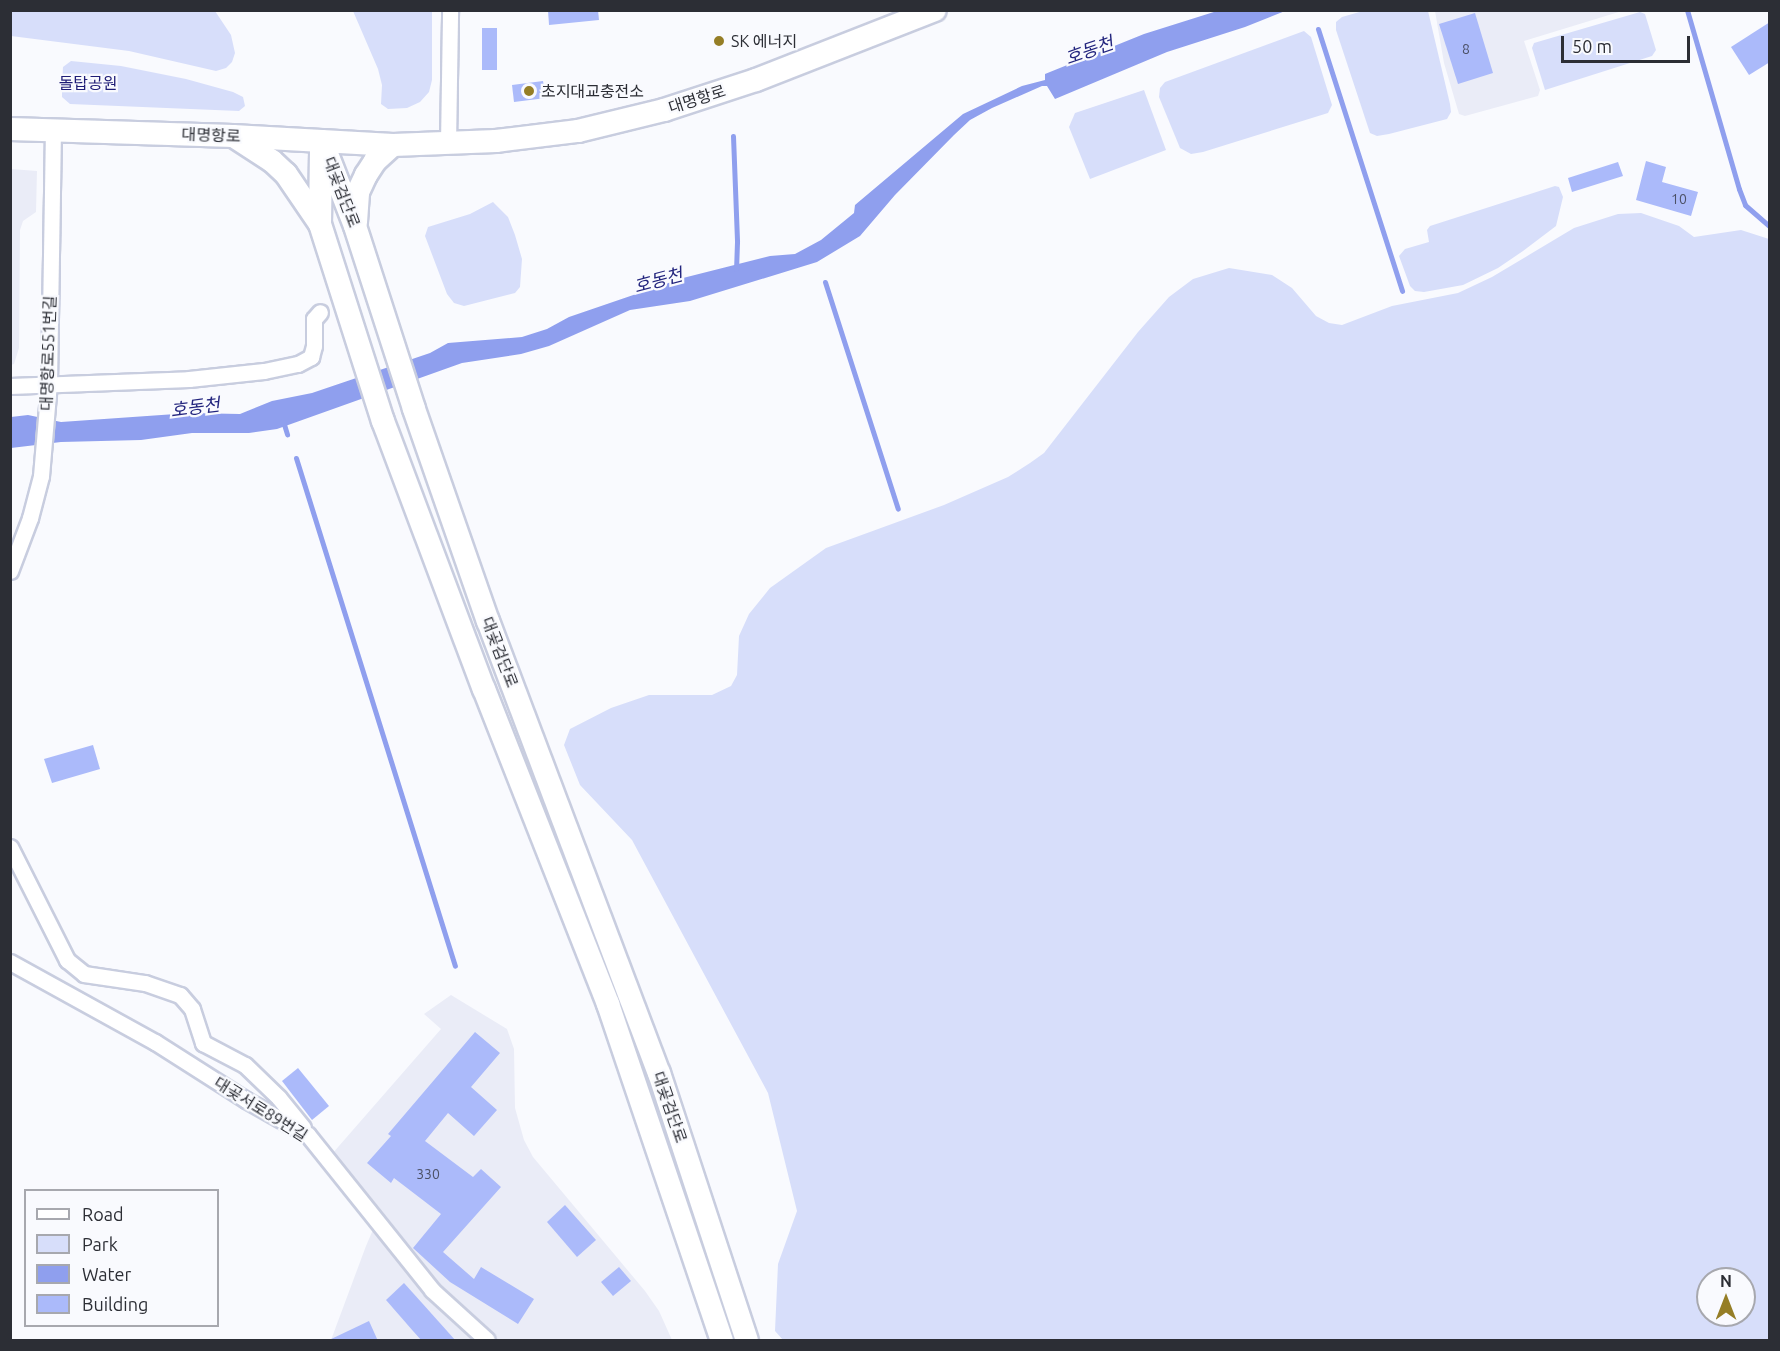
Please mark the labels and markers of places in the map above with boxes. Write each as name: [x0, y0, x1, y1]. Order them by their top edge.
place label: SK 에너지: [731, 31, 797, 51]
marker: SK 에너지: [712, 34, 726, 48]
place label: 초지대교충전소: [541, 81, 644, 101]
marker: 초지대교충전소: [522, 84, 536, 98]

